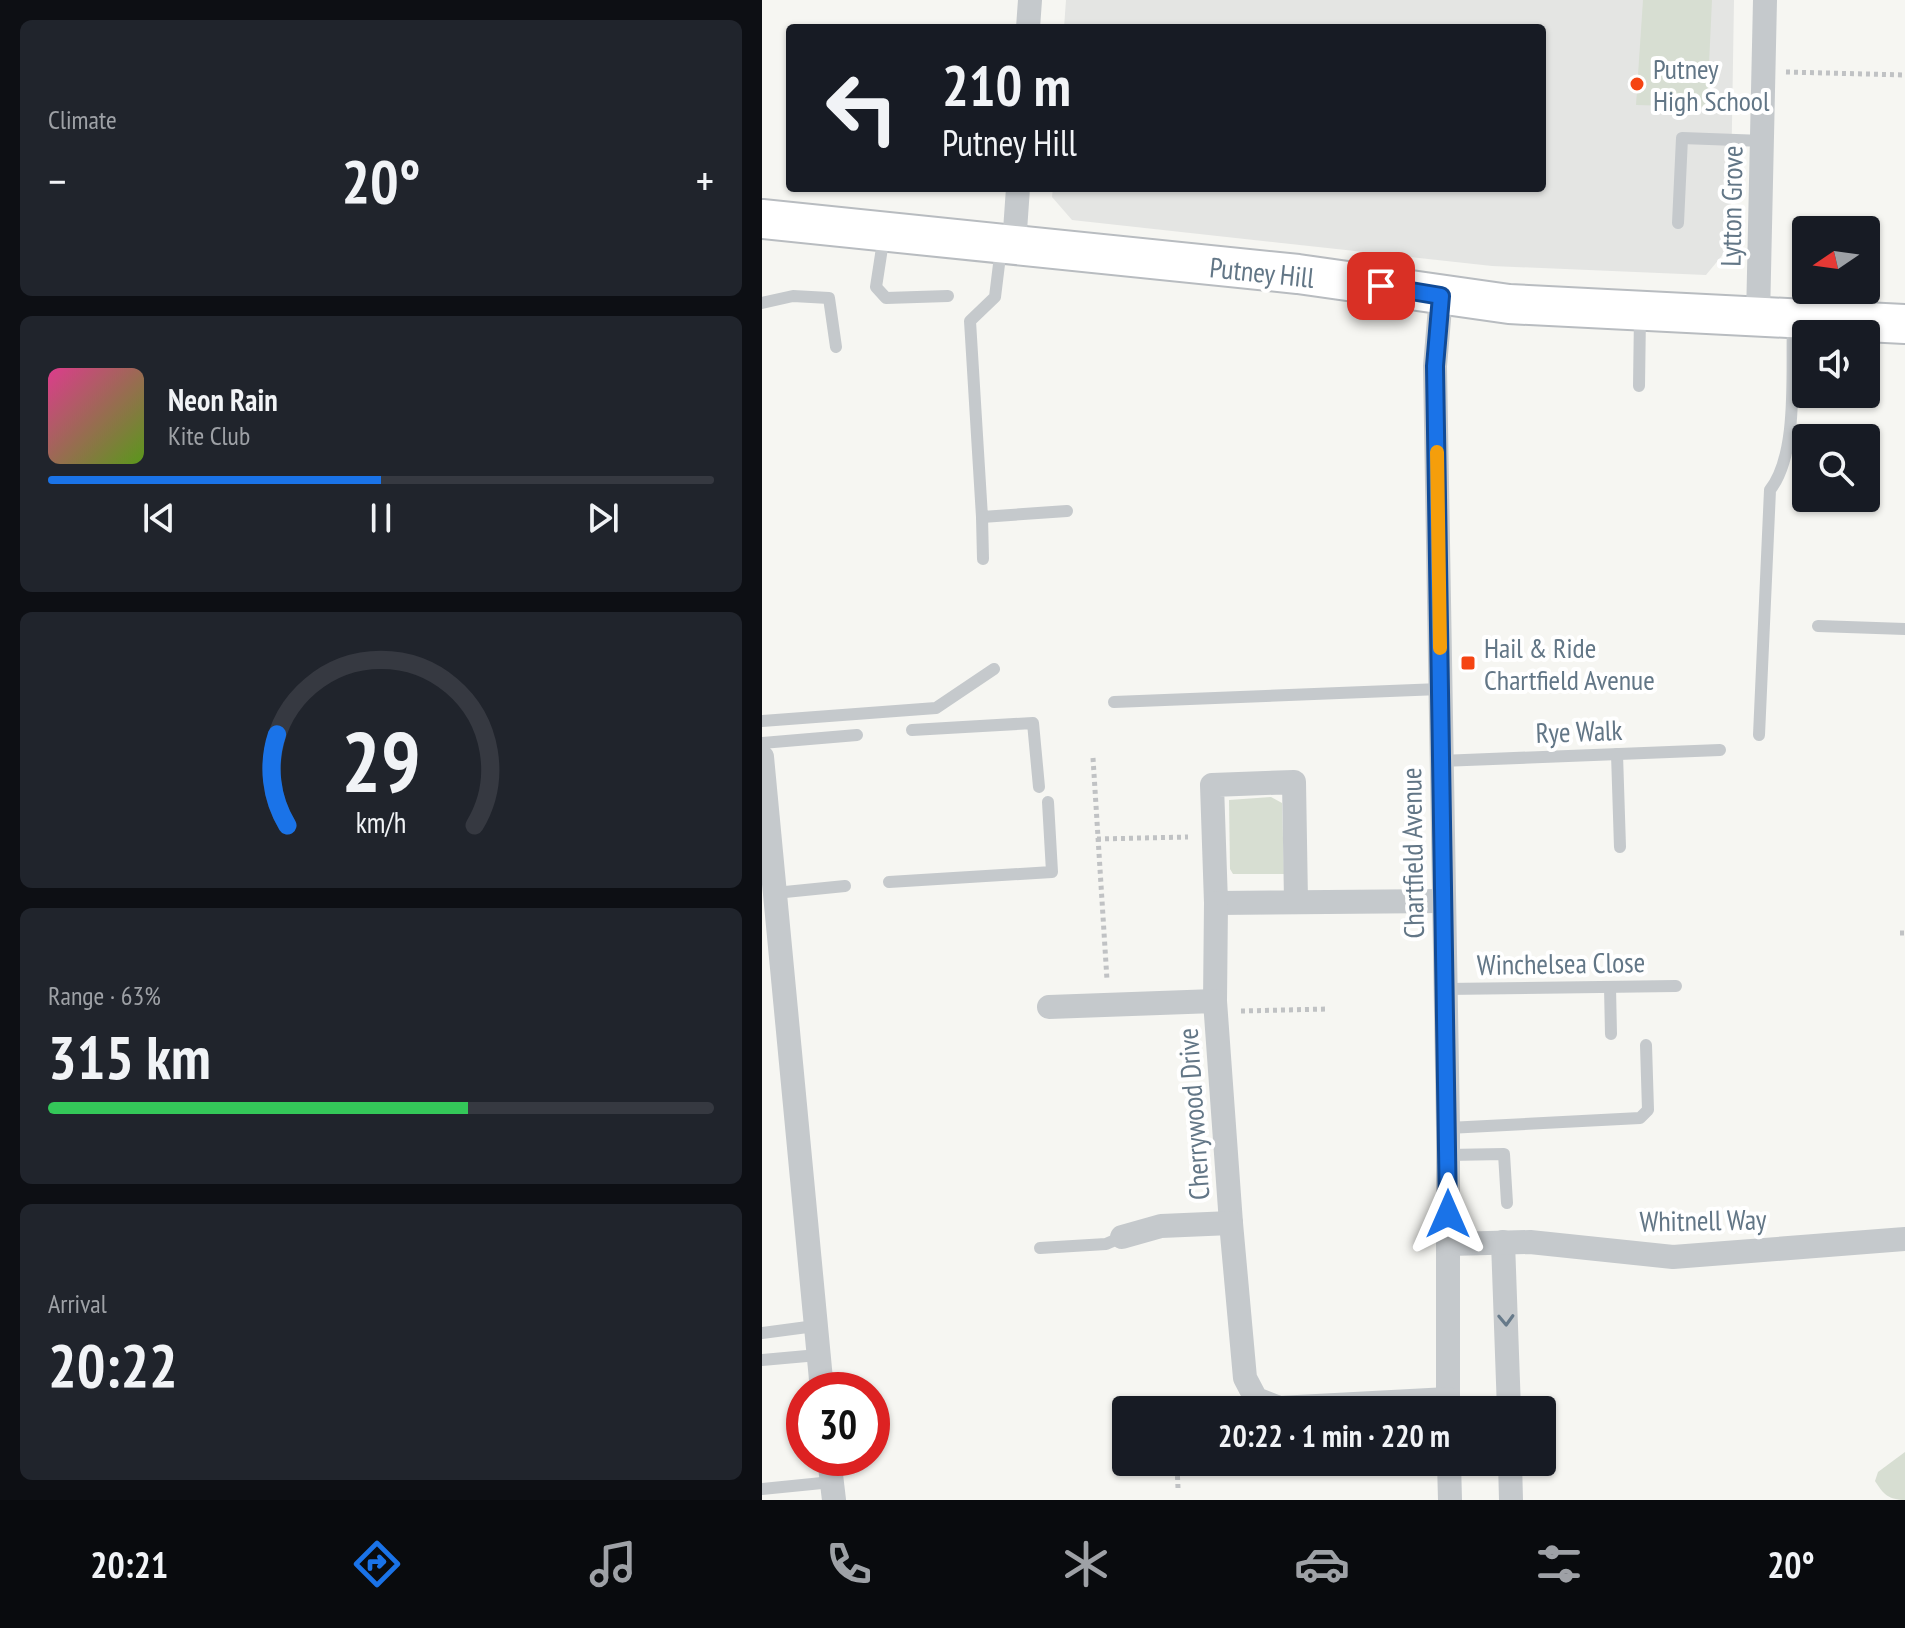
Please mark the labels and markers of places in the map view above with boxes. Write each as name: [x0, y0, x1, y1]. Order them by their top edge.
place label: Putney High School: [1653, 50, 1770, 119]
marker: Putney High School: [1628, 75, 1646, 93]
pin: [1347, 252, 1415, 320]
place label: Hail & Ride Chartfield Avenue: [1484, 629, 1655, 698]
marker: Hail & Ride Chartfield Avenue: [1459, 654, 1477, 672]

